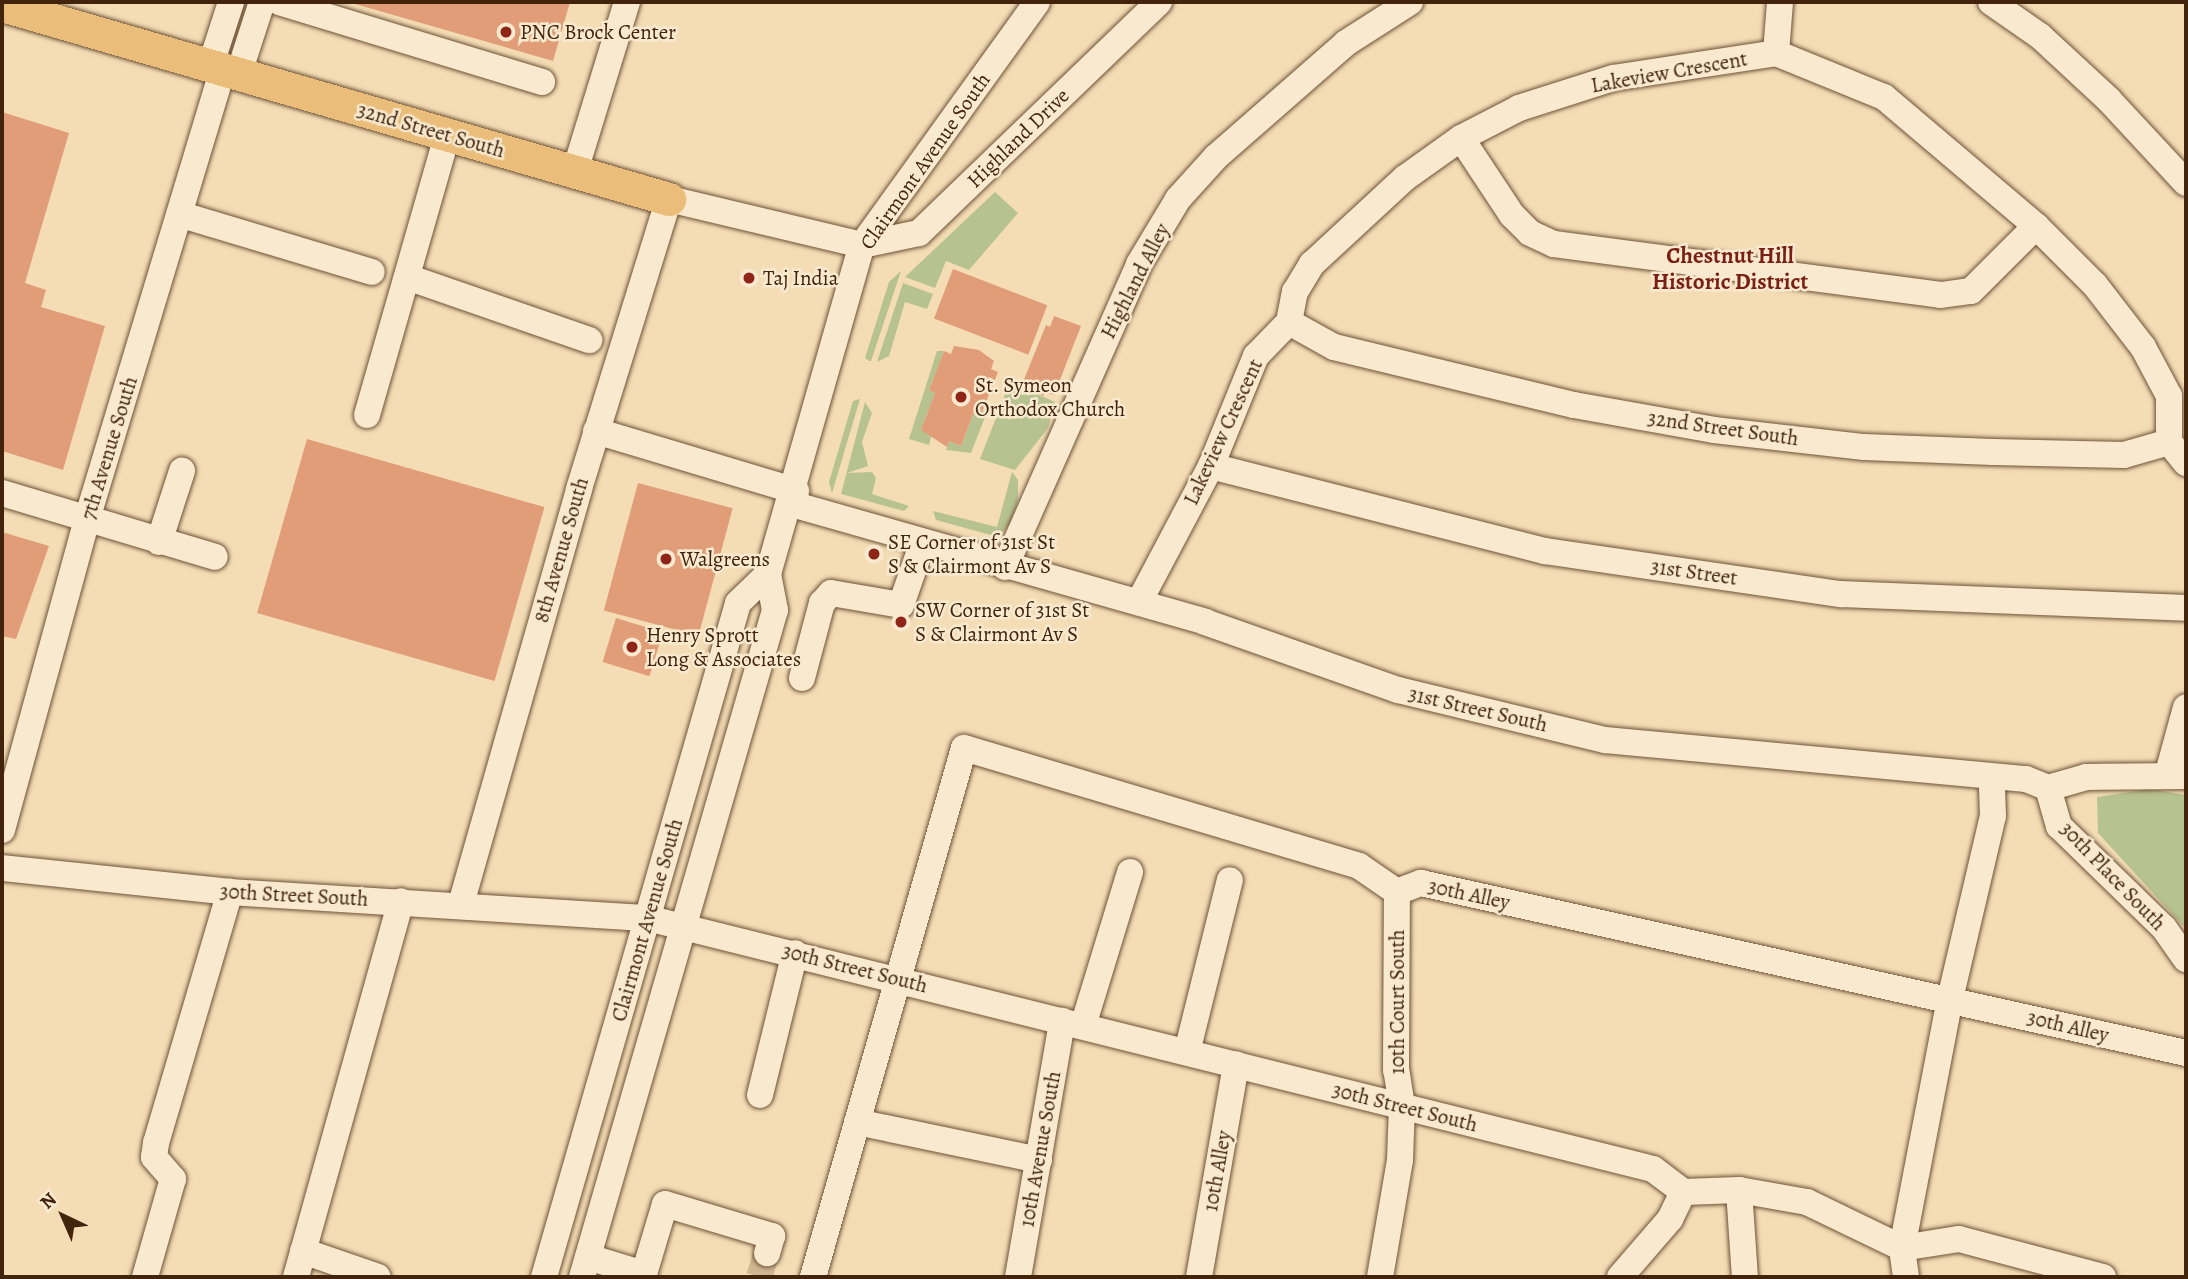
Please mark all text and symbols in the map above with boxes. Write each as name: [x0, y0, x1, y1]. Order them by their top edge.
place label: PNC Brock Center: [520, 19, 676, 45]
marker: PNC Brock Center: [498, 24, 514, 40]
street label: Lakeview Crescent: [1589, 46, 1749, 98]
street label: Clairmont Avenue South: [854, 68, 996, 254]
street label: Highland Drive: [962, 83, 1074, 193]
street label: 32nd Street South: [354, 97, 508, 163]
street label: Highland Alley: [1095, 219, 1175, 343]
district label: Chestnut Hill Historic District: [1652, 242, 1808, 296]
place label: Taj India: [763, 265, 838, 291]
marker: Taj India: [741, 270, 757, 286]
street label: Lakeview Crescent: [1178, 355, 1268, 509]
place label: St. Symeon Orthodox Church: [975, 372, 1125, 422]
street label: 7th Avenue South: [75, 373, 143, 523]
marker: St. Symeon Orthodox Church: [953, 389, 969, 405]
street label: 32nd Street South: [1646, 405, 1800, 451]
street label: 8th Avenue South: [528, 475, 594, 625]
place label: SE Corner of 31st St S & Clairmont Av S: [888, 529, 1055, 579]
place label: Walgreens: [680, 546, 770, 572]
marker: SE Corner of 31st St S & Clairmont Av S: [866, 546, 882, 562]
marker: Walgreens: [658, 551, 674, 567]
street label: 31st Street: [1649, 553, 1739, 591]
place label: SW Corner of 31st St S & Clairmont Av S: [915, 597, 1089, 647]
marker: SW Corner of 31st St S & Clairmont Av S: [893, 614, 909, 630]
place label: Henry Sprott Long & Associates: [646, 622, 801, 672]
marker: Henry Sprott Long & Associates: [624, 639, 640, 655]
street label: 31st Street South: [1406, 681, 1550, 737]
street label: Clairmont Avenue South: [606, 816, 688, 1024]
street label: 30th Place South: [2055, 816, 2171, 936]
street label: 30th Alley: [1426, 873, 1512, 915]
street label: 30th Street South: [219, 879, 369, 911]
street label: 10th Court South: [1384, 929, 1410, 1075]
street label: 30th Street South: [780, 938, 930, 998]
street label: 30th Alley: [2025, 1004, 2111, 1048]
street label: 10th Avenue South: [1014, 1069, 1066, 1229]
street label: 30th Street South: [1330, 1077, 1480, 1137]
street label: 10th Alley: [1198, 1129, 1236, 1213]
north arrow: [28, 1181, 98, 1251]
text: N: [34, 1187, 62, 1215]

